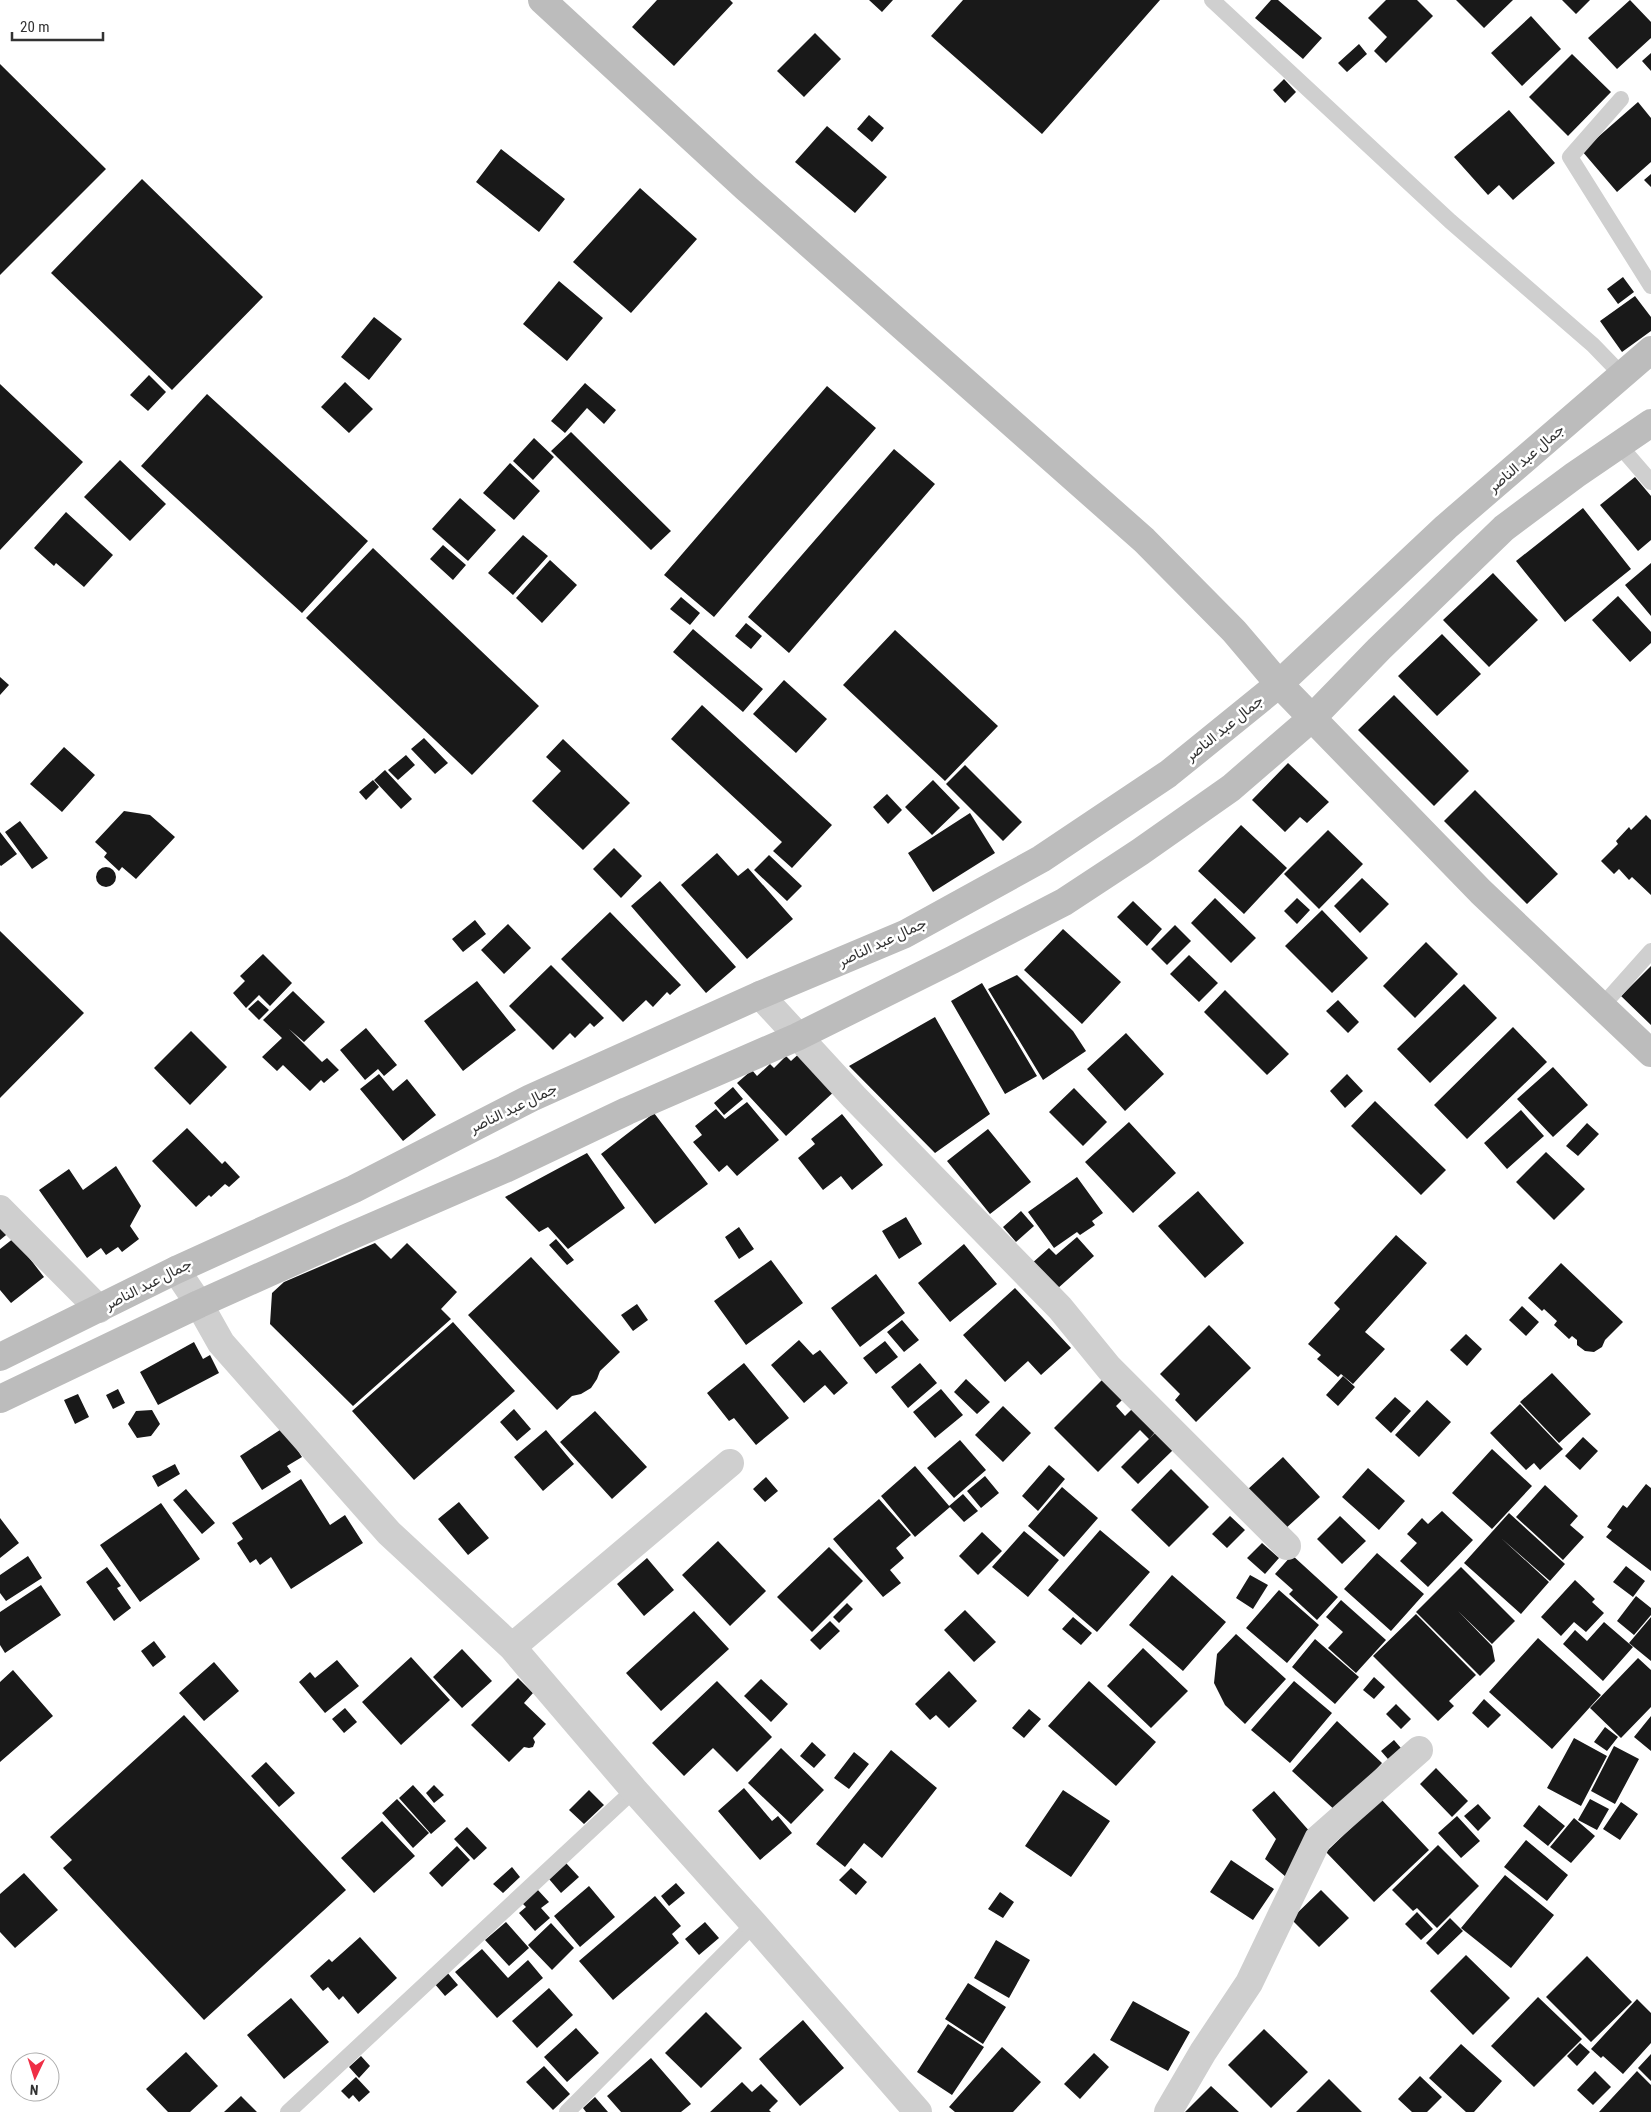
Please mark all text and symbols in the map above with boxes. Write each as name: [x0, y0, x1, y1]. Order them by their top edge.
scale bar: [12, 10, 104, 42]
text: 20 m: [20, 18, 50, 36]
street label: جمال عبد الناصر: [1483, 420, 1568, 497]
street label: جمال عبد الناصر: [1181, 691, 1267, 766]
street label: جمال عبد الناصر: [834, 914, 929, 971]
street label: جمال عبد الناصر: [465, 1079, 560, 1137]
street label: جمال عبد الناصر: [101, 1254, 194, 1314]
north arrow: [10, 2052, 60, 2102]
text: N: [29, 2082, 39, 2098]

